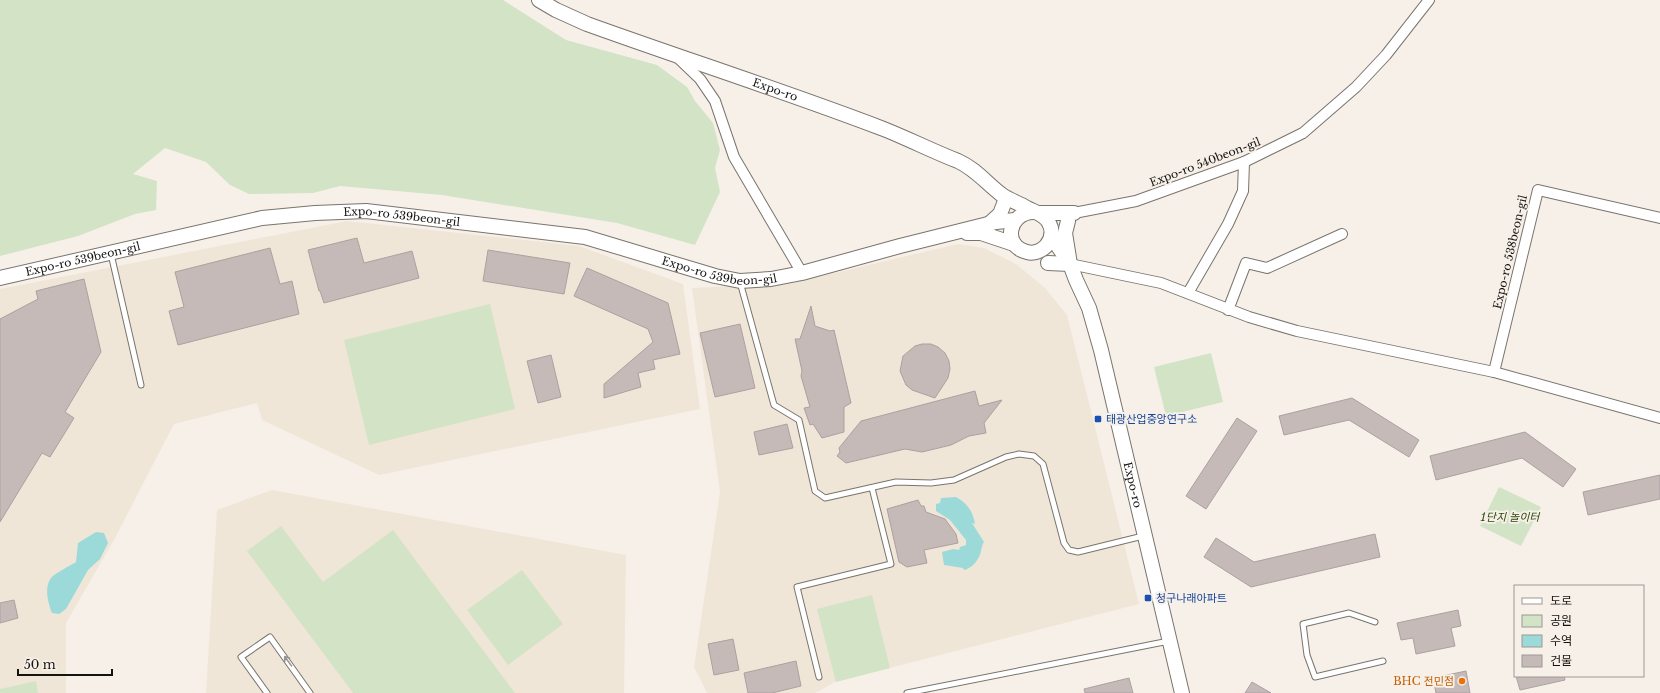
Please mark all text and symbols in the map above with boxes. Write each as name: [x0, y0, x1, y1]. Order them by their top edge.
street label: Expo-ro: [751, 75, 800, 104]
street label: Expo-ro 540beon-gil: [1148, 134, 1263, 190]
street label: Expo-ro 538beon-gil: [1490, 193, 1530, 311]
street label: Expo-ro 539beon-gil: [343, 204, 461, 229]
street label: Expo-ro 539beon-gil: [24, 239, 142, 279]
street label: Expo-ro 539beon-gil: [660, 253, 778, 288]
place label: 태광산업중앙연구소: [1106, 412, 1197, 426]
marker: 태광산업중앙연구소: [1093, 414, 1103, 424]
street label: Expo-ro: [1121, 460, 1145, 509]
park label: 1단지 놀이터: [1480, 510, 1541, 524]
legend: [1514, 585, 1644, 677]
place label: 청구나래아파트: [1156, 591, 1227, 605]
marker: 청구나래아파트: [1143, 593, 1153, 603]
text: 도로: [1550, 593, 1572, 608]
text: 공원: [1550, 613, 1572, 628]
text: 수역: [1550, 633, 1572, 648]
scale bar: [18, 651, 112, 677]
text: 건물: [1550, 653, 1572, 668]
one-way arrow: [283, 656, 292, 667]
text: 50 m: [24, 657, 56, 672]
place label: BHC 전민점: [1393, 674, 1454, 688]
marker: BHC 전민점: [1457, 676, 1467, 686]

